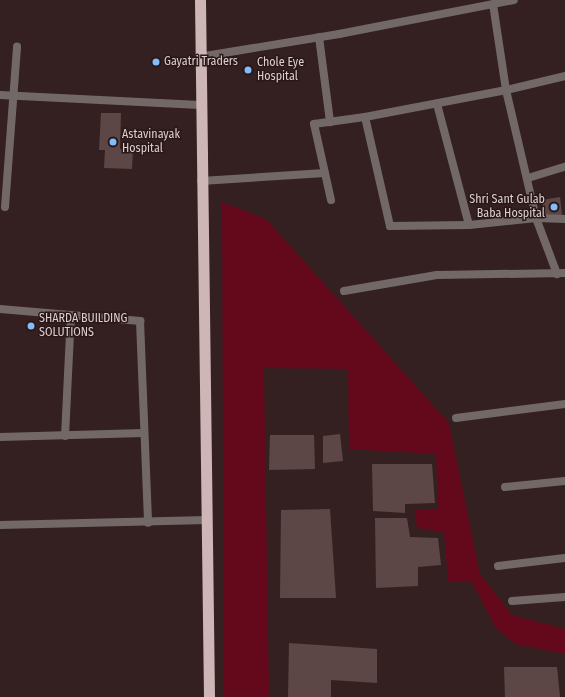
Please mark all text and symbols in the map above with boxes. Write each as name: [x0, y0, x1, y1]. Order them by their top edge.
place label: Gayatri Traders: [164, 55, 238, 69]
place label: Chole Eye Hospital: [257, 56, 304, 84]
marker: Gayatri Traders: [151, 57, 161, 67]
marker: Chole Eye Hospital: [242, 64, 254, 76]
place label: Astavinayak Hospital: [122, 128, 180, 156]
marker: Astavinayak Hospital: [107, 136, 119, 148]
place label: Shri Sant Gulab Baba Hospital: [469, 193, 545, 221]
marker: Shri Sant Gulab Baba Hospital: [548, 201, 560, 213]
place label: SHARDA BUILDING SOLUTIONS: [39, 312, 127, 340]
marker: SHARDA BUILDING SOLUTIONS: [26, 321, 36, 331]

